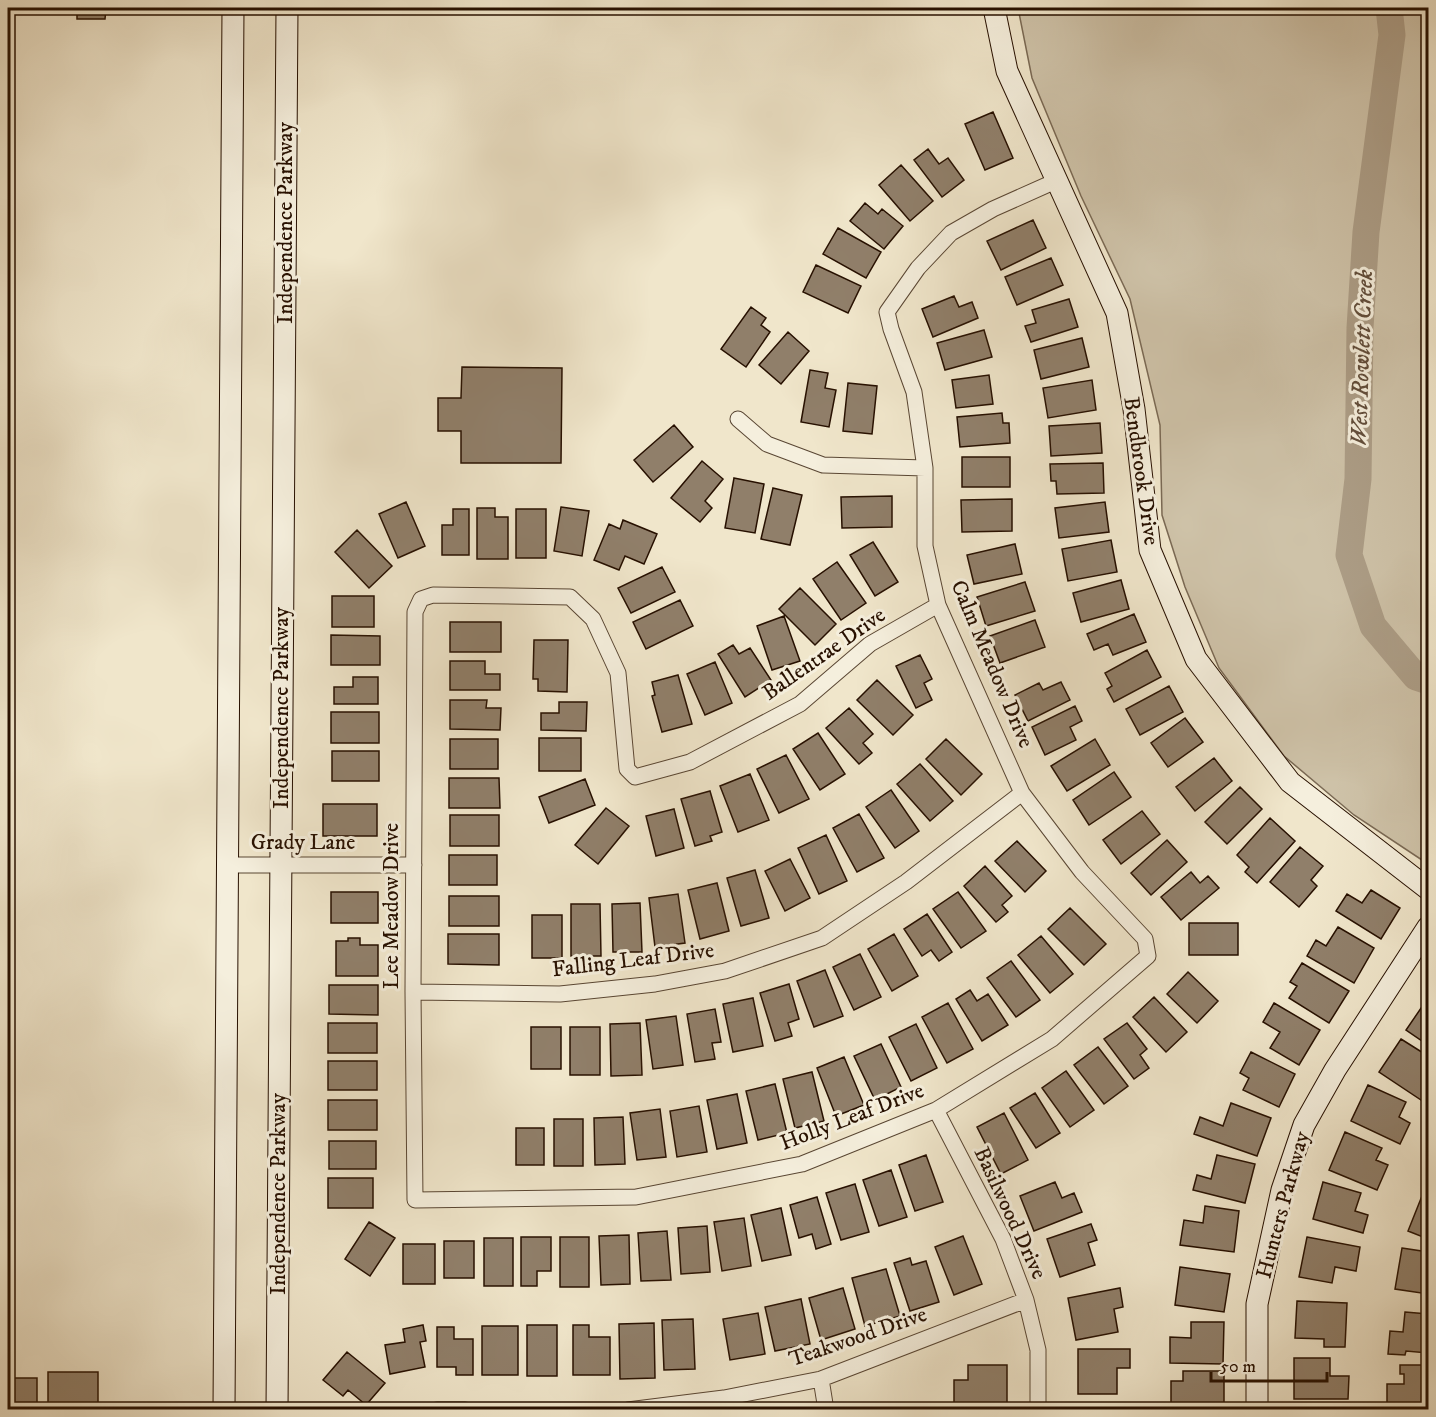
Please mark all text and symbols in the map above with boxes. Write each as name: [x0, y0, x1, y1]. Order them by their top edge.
street label: Independence Parkway: [272, 122, 299, 324]
water label: West Rowlett Creek: [1344, 269, 1380, 447]
street label: Bendbrook Drive: [1117, 395, 1165, 547]
street label: Calm Meadow Drive: [945, 576, 1039, 752]
street label: Ballentrae Drive: [757, 602, 891, 706]
street label: Independence Parkway: [268, 607, 295, 809]
street label: Lee Meadow Drive: [378, 823, 405, 989]
street label: Grady Lane: [251, 829, 355, 856]
street label: Falling Leaf Drive: [550, 937, 716, 983]
street label: Holly Leaf Drive: [776, 1077, 928, 1157]
street label: Independence Parkway: [265, 1093, 292, 1295]
street label: Hunters Parkway: [1250, 1128, 1316, 1282]
street label: Basilwood Drive: [968, 1143, 1052, 1283]
street label: Teakwood Drive: [786, 1301, 930, 1373]
scale bar: [1211, 1345, 1326, 1383]
text: 50 m: [1220, 1356, 1256, 1378]

